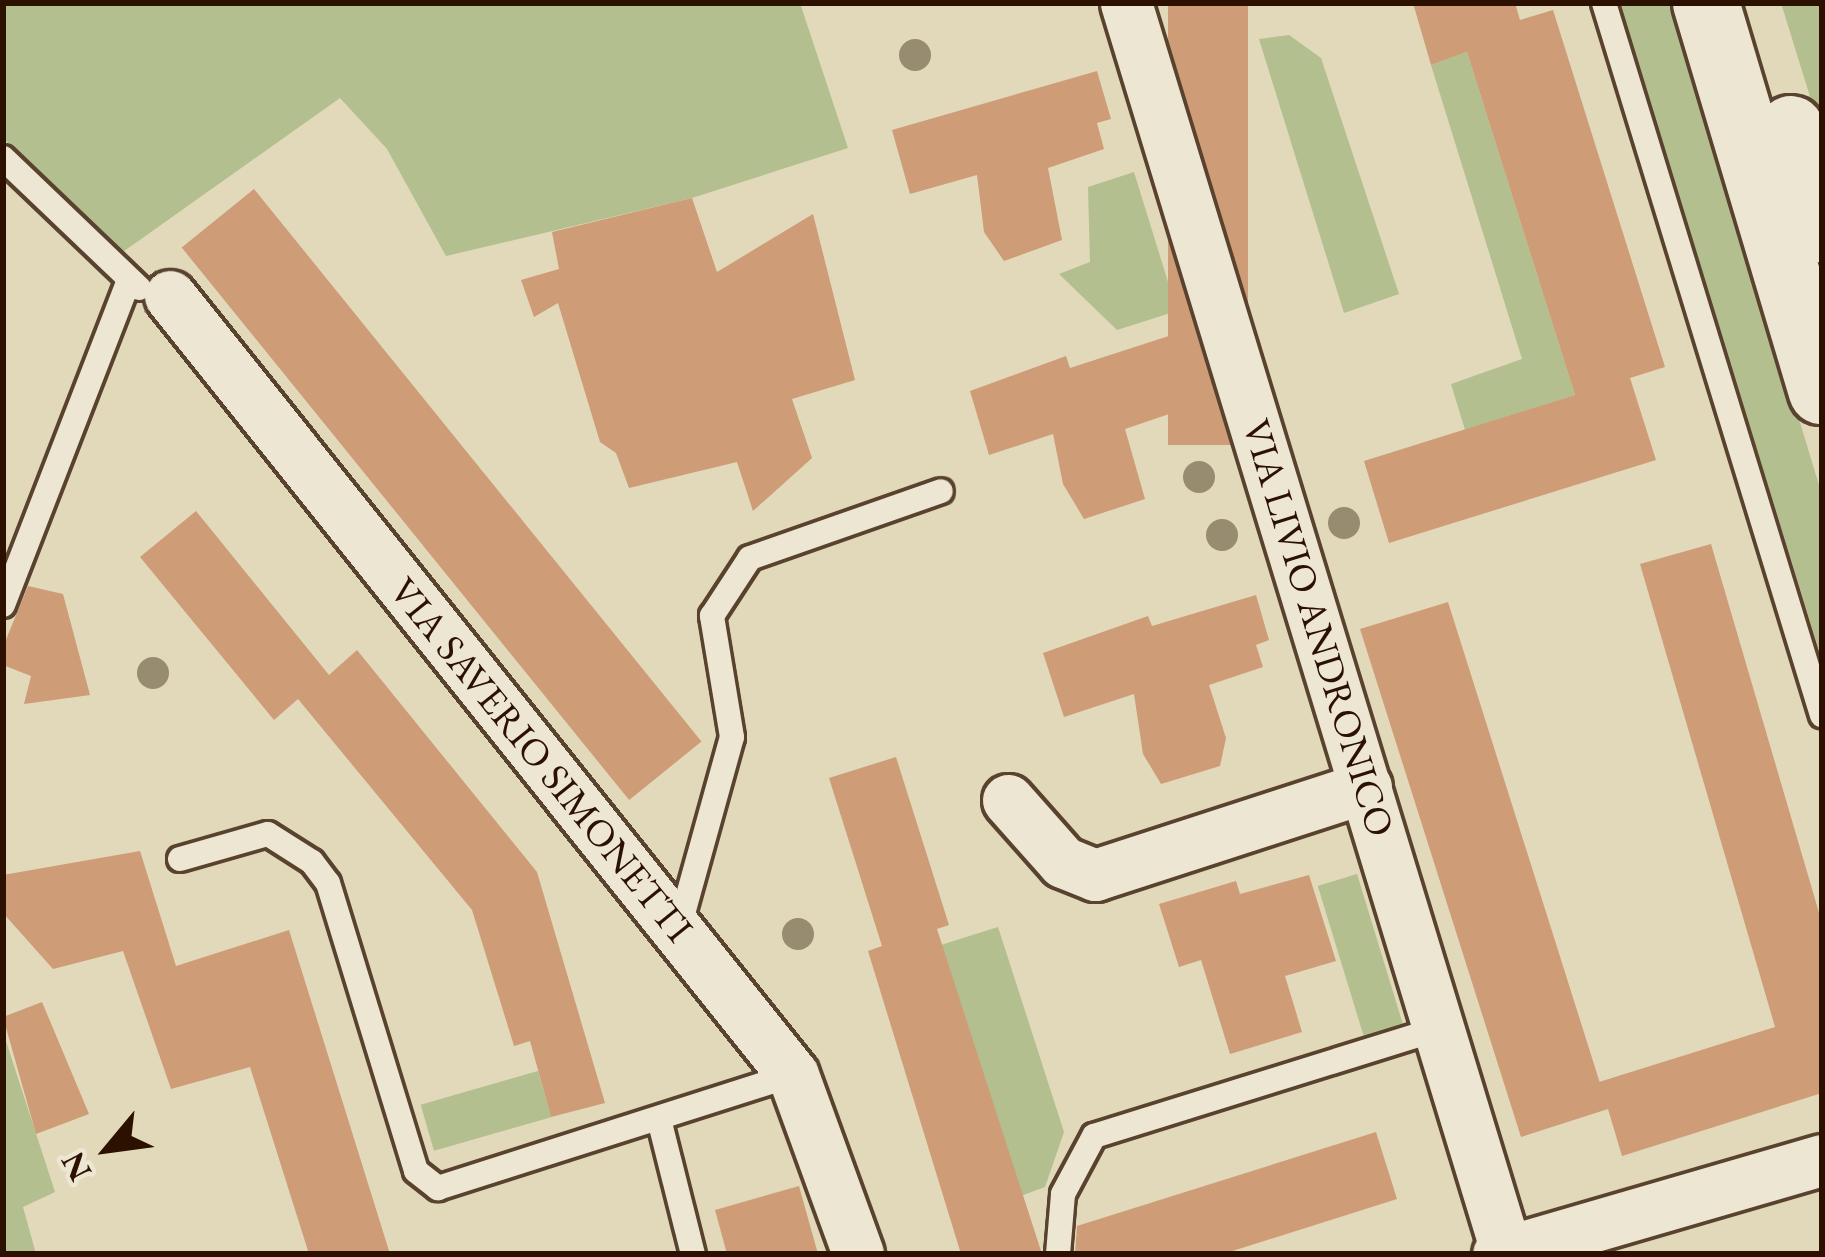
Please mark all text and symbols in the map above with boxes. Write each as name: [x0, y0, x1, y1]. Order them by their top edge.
street label: VIA LIVIO ANDRONICO: [1232, 414, 1404, 842]
street label: VIA SAVERIO SIMONETTI: [380, 568, 702, 952]
north arrow: [48, 1089, 168, 1209]
text: N: [51, 1145, 101, 1189]

